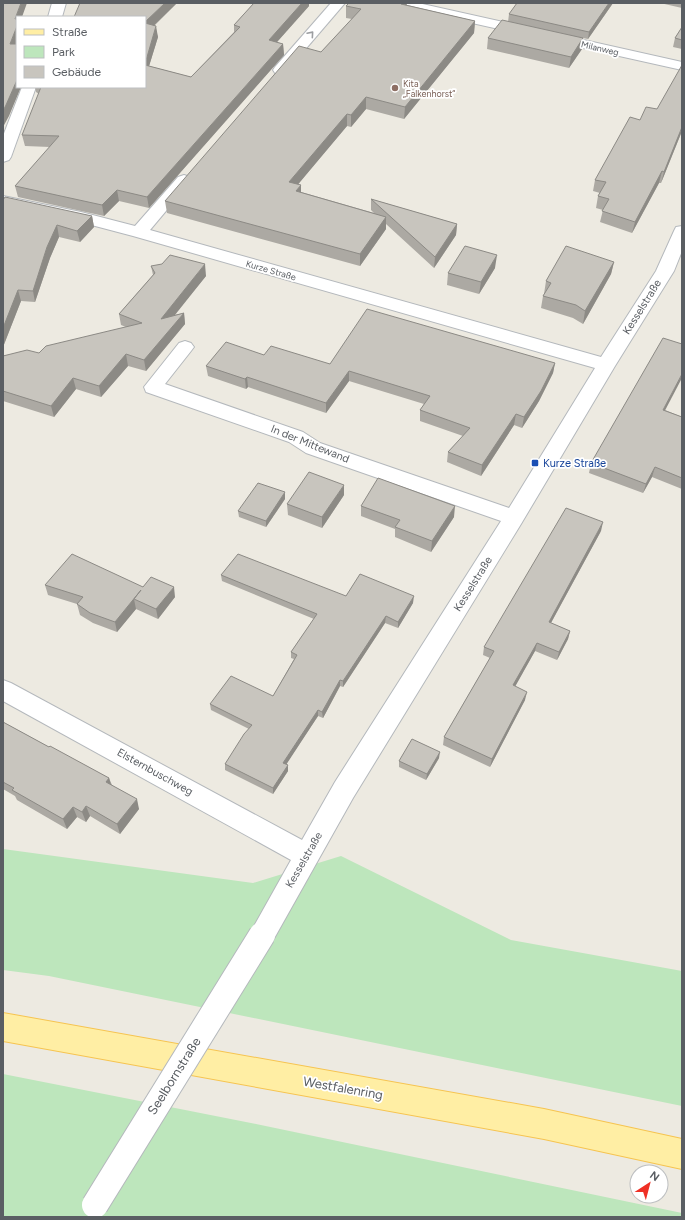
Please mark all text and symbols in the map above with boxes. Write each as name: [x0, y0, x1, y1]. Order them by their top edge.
legend: [16, 16, 146, 88]
text: Straße: [52, 25, 88, 39]
one-way arrow: [307, 31, 314, 38]
street label: Milanweg: [580, 38, 620, 58]
text: Park: [52, 45, 75, 59]
text: Gebäude: [52, 65, 102, 79]
place label: Kita „Falkenhorst“: [403, 78, 455, 99]
marker: Kita „Falkenhorst“: [390, 83, 400, 93]
street label: Kurze Straße: [245, 258, 297, 282]
street label: Kesselstraße: [620, 277, 664, 337]
street label: In der Mittewand: [269, 422, 351, 466]
place label: Kurze Straße: [543, 457, 606, 470]
marker: Kurze Straße: [530, 458, 540, 468]
street label: Kesselstraße: [451, 554, 495, 614]
street label: Elsternbuschweg: [115, 746, 195, 798]
street label: Kesselstraße: [283, 830, 325, 890]
street label: Seelbornstraße: [144, 1035, 204, 1117]
street label: Westfalenring: [302, 1074, 384, 1102]
north arrow: [629, 1164, 669, 1204]
text: N: [647, 1169, 662, 1184]

